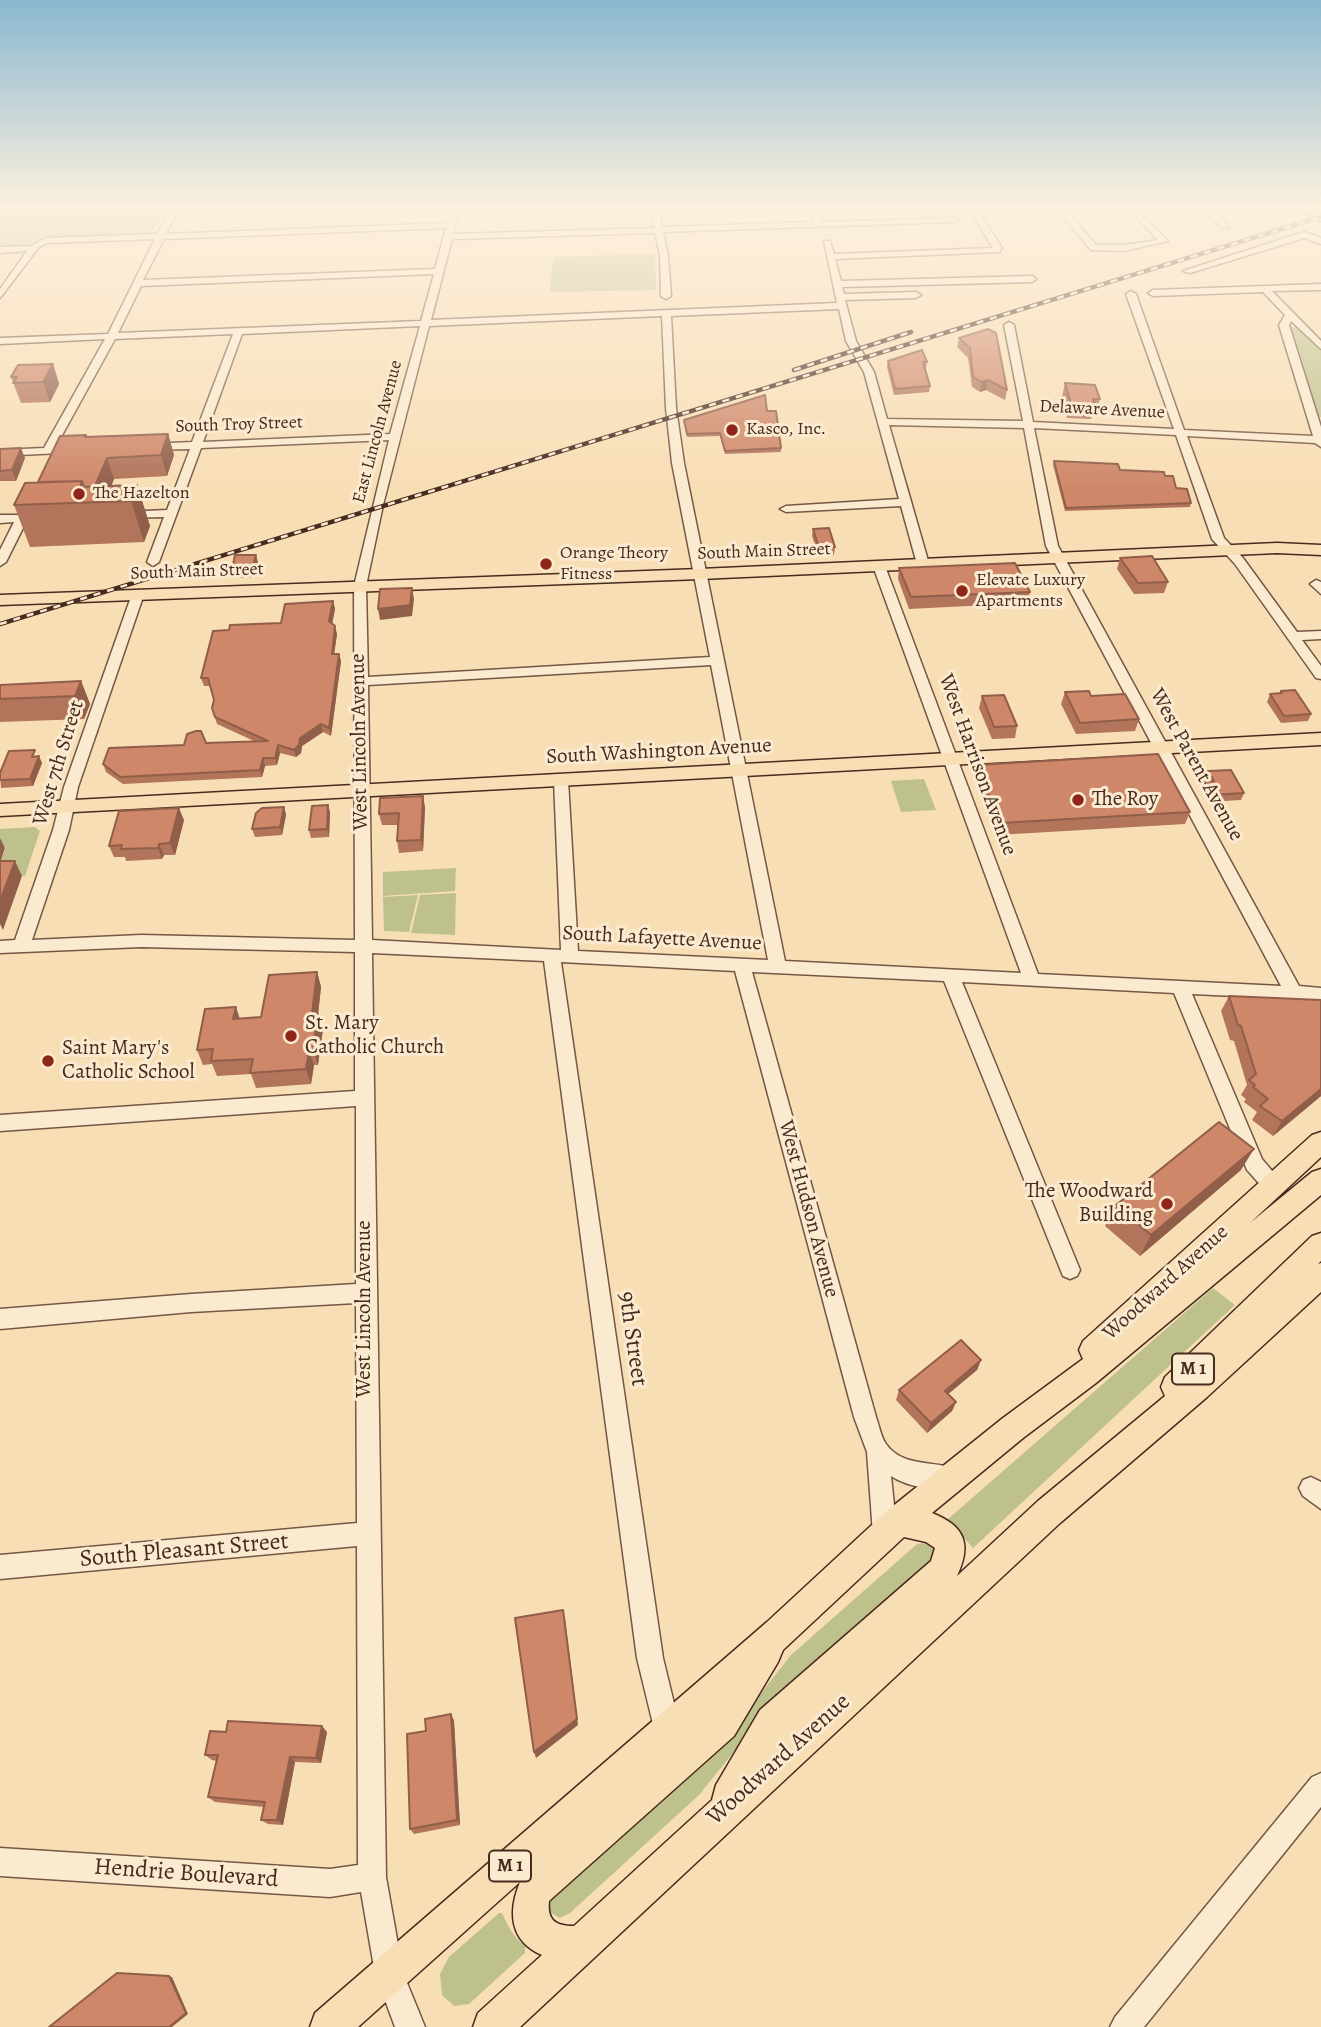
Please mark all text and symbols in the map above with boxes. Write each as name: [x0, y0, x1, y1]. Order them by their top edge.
street label: East Lincoln Avenue: [349, 358, 407, 506]
street label: Delaware Avenue: [1039, 396, 1165, 424]
street label: South Troy Street: [175, 412, 303, 438]
place label: Kasco, Inc.: [746, 419, 826, 441]
marker: Kasco, Inc.: [724, 422, 740, 438]
place label: The Hazelton: [93, 483, 190, 505]
marker: The Hazelton: [71, 486, 87, 502]
street label: South Main Street: [697, 539, 831, 565]
place label: Orange Theory Fitness: [560, 543, 668, 586]
marker: Orange Theory Fitness: [538, 556, 554, 572]
street label: South Main Street: [130, 559, 264, 585]
place label: Elevate Luxury Apartments: [976, 570, 1085, 612]
marker: Elevate Luxury Apartments: [954, 583, 970, 599]
street label: West Lincoln Avenue: [346, 653, 374, 831]
street label: West Harrison Avenue: [932, 671, 1022, 859]
street label: West Parent Avenue: [1144, 684, 1248, 846]
street label: West 7th Street: [28, 697, 90, 829]
street label: South Washington Avenue: [546, 734, 772, 770]
place label: The Roy: [1092, 787, 1158, 813]
marker: The Roy: [1070, 792, 1086, 808]
street label: South Lafayette Avenue: [562, 921, 762, 957]
place label: St. Mary Catholic Church: [305, 1011, 444, 1061]
marker: St. Mary Catholic Church: [283, 1028, 299, 1044]
place label: Saint Mary's Catholic School: [62, 1036, 195, 1086]
marker: Saint Mary's Catholic School: [40, 1053, 56, 1069]
street label: West Hudson Avenue: [772, 1118, 844, 1300]
place label: The Woodward Building: [1025, 1179, 1153, 1229]
marker: The Woodward Building: [1159, 1196, 1175, 1212]
street label: West Lincoln Avenue: [352, 1220, 378, 1398]
street label: Woodward Avenue: [1098, 1220, 1234, 1346]
street label: 9th Street: [611, 1290, 653, 1388]
road number: M 1: [1172, 1354, 1214, 1385]
street label: South Pleasant Street: [78, 1528, 290, 1574]
street label: Woodward Avenue: [701, 1688, 857, 1832]
road number: M 1: [489, 1850, 531, 1882]
street label: Hendrie Boulevard: [93, 1853, 279, 1895]

